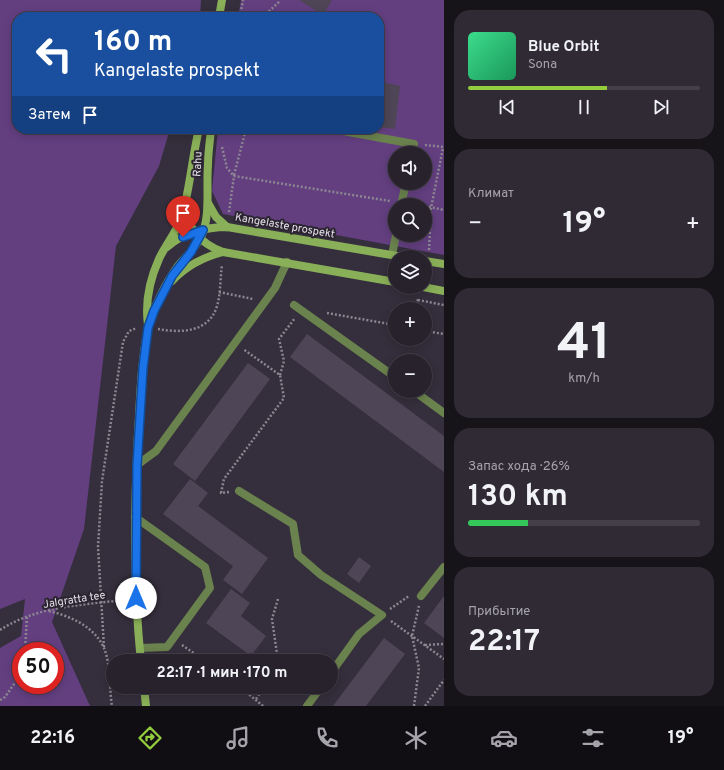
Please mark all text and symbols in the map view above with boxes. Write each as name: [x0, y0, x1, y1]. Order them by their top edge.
text: 160 m: [94, 25, 172, 61]
icon: left: [28, 28, 80, 80]
text: Blue Orbit: [528, 38, 599, 57]
text: Sona: [528, 57, 557, 73]
text: Kangelaste prospekt: [94, 60, 260, 83]
icon: previous: [496, 96, 518, 118]
icon: pause: [573, 96, 595, 118]
icon: next: [650, 96, 672, 118]
icon: arrive: [79, 104, 101, 126]
text: Затем: [28, 106, 71, 125]
map controls: [388, 146, 432, 398]
button: sound: [388, 146, 432, 190]
street label: Rahu: [190, 151, 206, 177]
text: Климат: [468, 186, 514, 202]
pin: [166, 196, 200, 237]
button: search: [388, 198, 432, 242]
icon: arrive: [172, 202, 194, 224]
text: 19°: [563, 206, 605, 243]
street label: Kangelaste prospekt: [234, 210, 336, 242]
text: −: [468, 211, 482, 238]
text: +: [686, 211, 700, 238]
button: layers: [388, 250, 432, 294]
button: +: [388, 302, 432, 346]
text: 41: [557, 312, 611, 378]
button: −: [388, 354, 432, 398]
text: km/h: [568, 371, 600, 387]
text: Запас хода · 26%: [468, 459, 570, 475]
text: 130 km: [468, 479, 568, 516]
position arrow: [115, 577, 157, 619]
street label: Jalgratta tee: [42, 588, 107, 612]
text: Прибытие: [468, 604, 530, 620]
text: 22:17: [468, 624, 540, 661]
speed limit sign: 50: [12, 642, 64, 694]
text: 22:17 · 1 мин · 170 m: [157, 664, 287, 683]
icon: directions: [136, 724, 164, 752]
icon: music: [224, 724, 252, 752]
icon: phone: [313, 724, 341, 752]
icon: climate: [402, 724, 430, 752]
icon: car: [490, 724, 518, 752]
icon: filters: [579, 724, 607, 752]
text: 22:16: [30, 727, 75, 750]
text: 19°: [668, 727, 694, 750]

